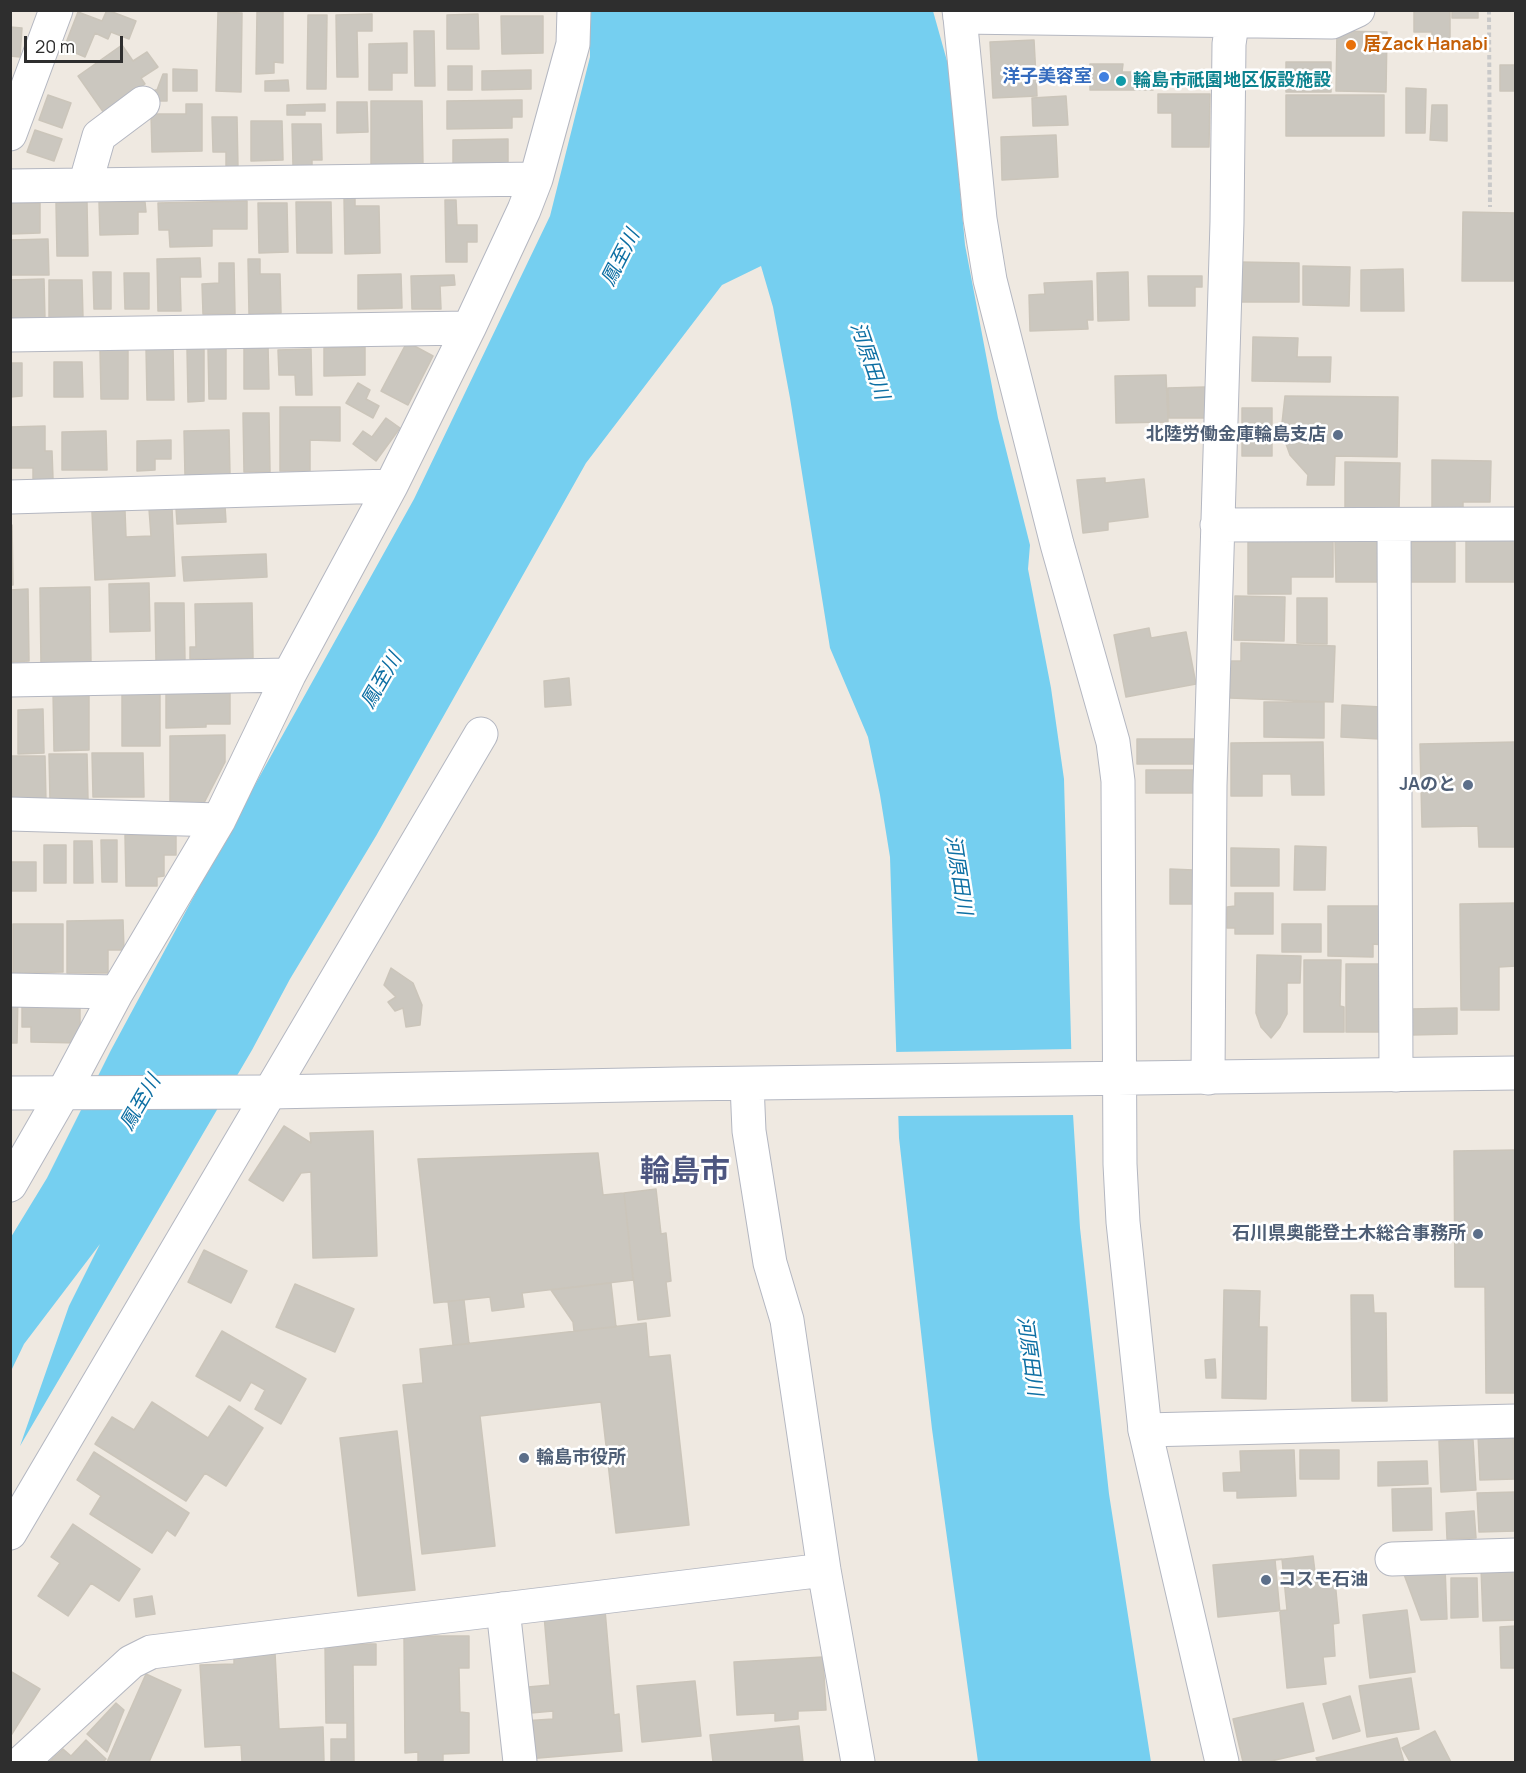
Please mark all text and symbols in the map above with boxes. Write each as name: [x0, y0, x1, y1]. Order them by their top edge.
scale bar: [27, 24, 126, 62]
text: 20 m: [35, 34, 75, 58]
place label: 居Zack Hanabi: [1363, 34, 1488, 56]
marker: 居Zack Hanabi: [1344, 38, 1358, 52]
place label: 洋子美容室: [1002, 66, 1092, 88]
marker: 洋子美容室: [1097, 70, 1111, 84]
place label: 輪島市祇園地区仮設施設: [1133, 70, 1331, 92]
marker: 輪島市祇園地区仮設施設: [1114, 74, 1128, 88]
water label: 鳳至川: [597, 226, 645, 290]
water label: 河原田川: [845, 319, 893, 403]
place label: 北陸労働金庫輪島支店: [1146, 424, 1326, 446]
marker: 北陸労働金庫輪島支店: [1331, 428, 1345, 442]
water label: 鳳至川: [357, 649, 407, 713]
place label: JAのと: [1399, 774, 1456, 796]
marker: JAのと: [1461, 778, 1475, 792]
water label: 河原田川: [940, 834, 976, 916]
water label: 鳳至川: [116, 1071, 166, 1135]
district label: 輪島市: [640, 1155, 730, 1191]
place label: 石川県奥能登土木総合事務所: [1232, 1223, 1466, 1245]
marker: 石川県奥能登土木総合事務所: [1471, 1227, 1485, 1241]
water label: 河原田川: [1012, 1315, 1046, 1397]
place label: 輪島市役所: [536, 1447, 626, 1469]
marker: 輪島市役所: [517, 1451, 531, 1465]
place label: コスモ石油: [1278, 1569, 1368, 1591]
marker: コスモ石油: [1259, 1573, 1273, 1587]

